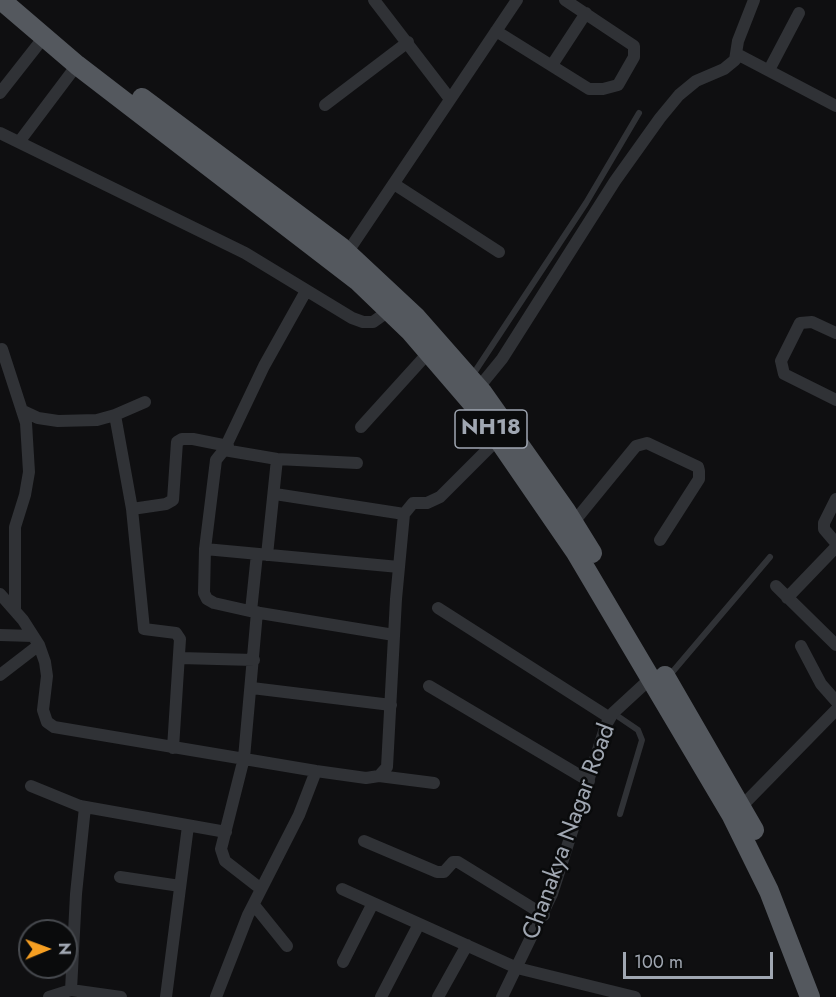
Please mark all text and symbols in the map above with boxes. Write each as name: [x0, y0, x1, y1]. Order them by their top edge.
road number: NH18: [455, 410, 527, 448]
street label: Chanakya Nagar Road: [518, 720, 622, 944]
north arrow: [18, 919, 78, 979]
scale bar: [626, 940, 776, 978]
text: N: [53, 942, 76, 955]
text: 100 m: [634, 949, 683, 975]

